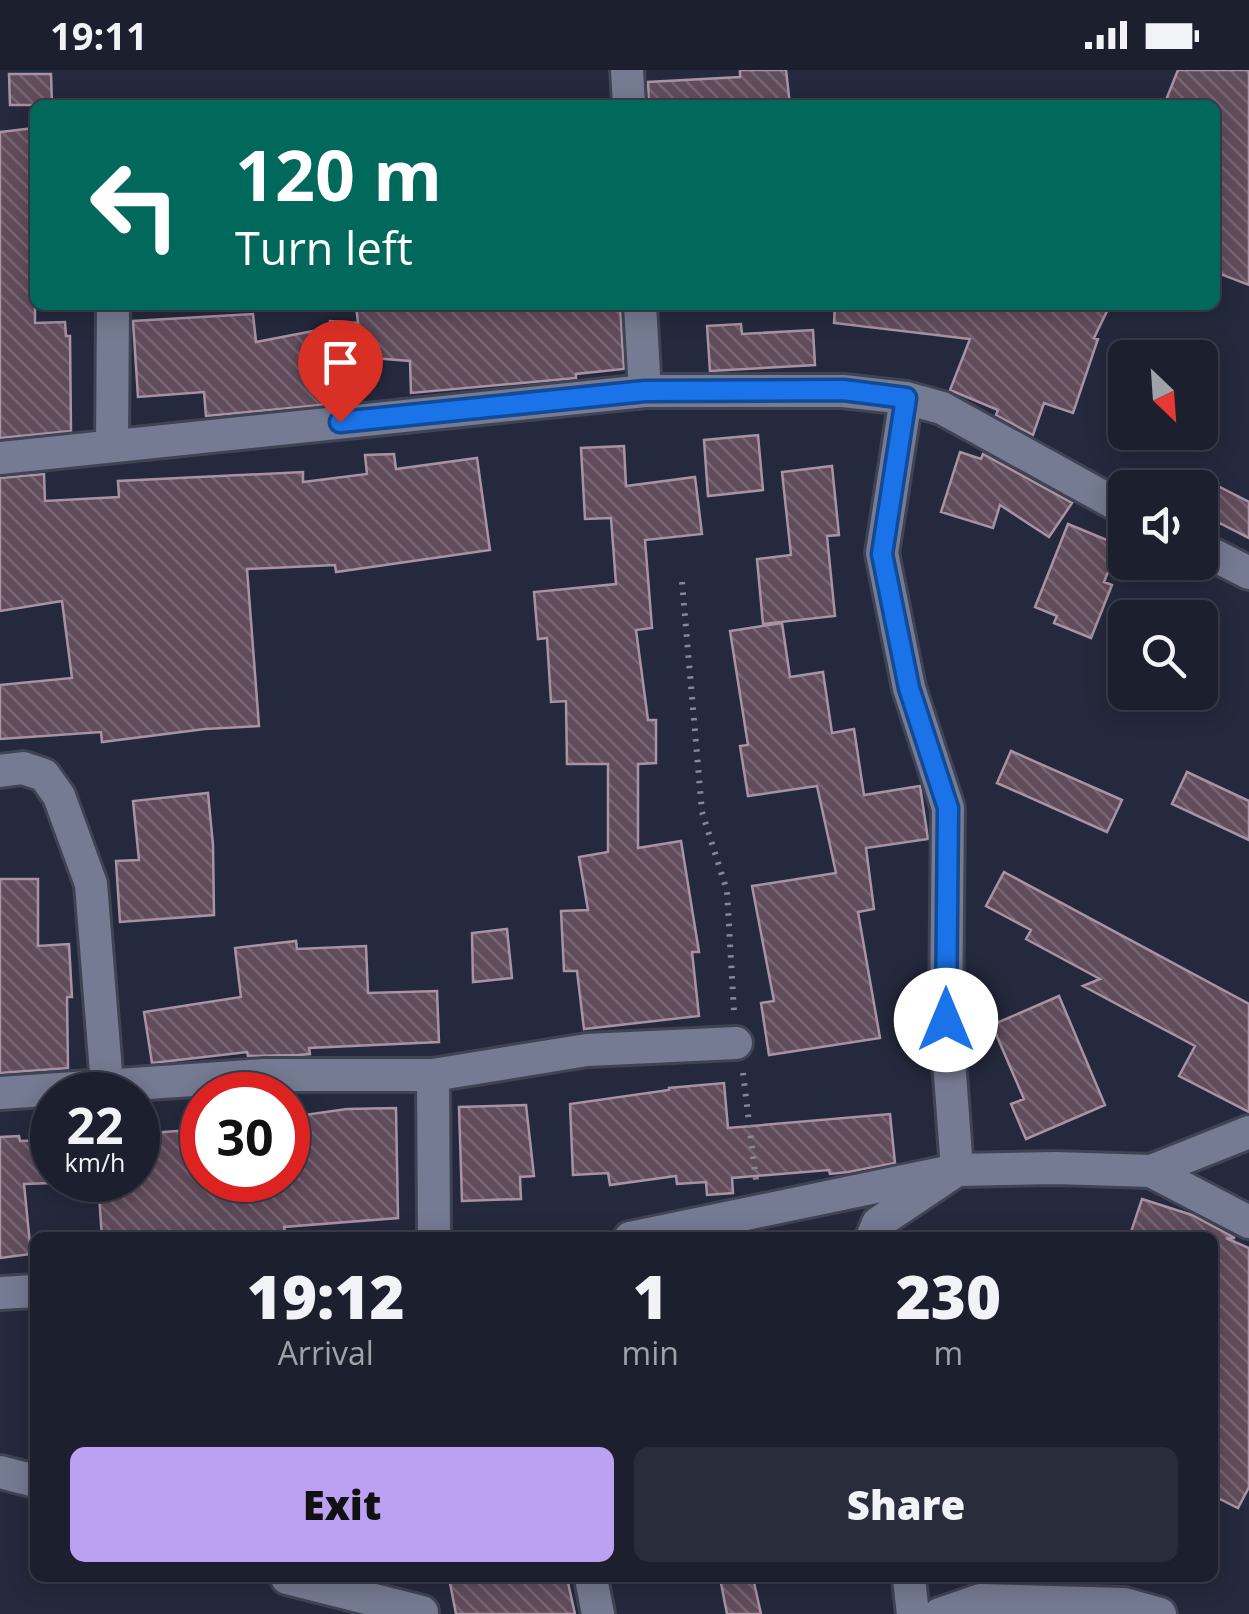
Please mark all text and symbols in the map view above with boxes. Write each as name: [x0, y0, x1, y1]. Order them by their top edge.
text: 19:11: [50, 9, 148, 61]
text: 120 m: [235, 126, 442, 222]
icon: left: [70, 140, 200, 270]
text: Turn left: [235, 217, 413, 278]
pin: [298, 320, 383, 423]
icon: arrive: [313, 335, 368, 390]
north arrow: [1108, 340, 1218, 450]
map controls: [1108, 340, 1218, 710]
button: sound: [1108, 470, 1218, 580]
button: search: [1108, 600, 1218, 710]
position arrow: [894, 968, 998, 1072]
speed limit sign: 30: [180, 1072, 310, 1202]
text: 22: [66, 1091, 124, 1159]
text: km/h: [65, 1145, 125, 1179]
text: 19:12: [247, 1255, 405, 1337]
text: 1: [633, 1255, 668, 1337]
text: 230: [896, 1255, 1001, 1337]
text: Arrival: [278, 1331, 374, 1374]
text: min: [622, 1331, 679, 1374]
text: m: [934, 1331, 963, 1374]
button: Exit: [70, 1447, 614, 1562]
button: Share: [634, 1447, 1178, 1562]

